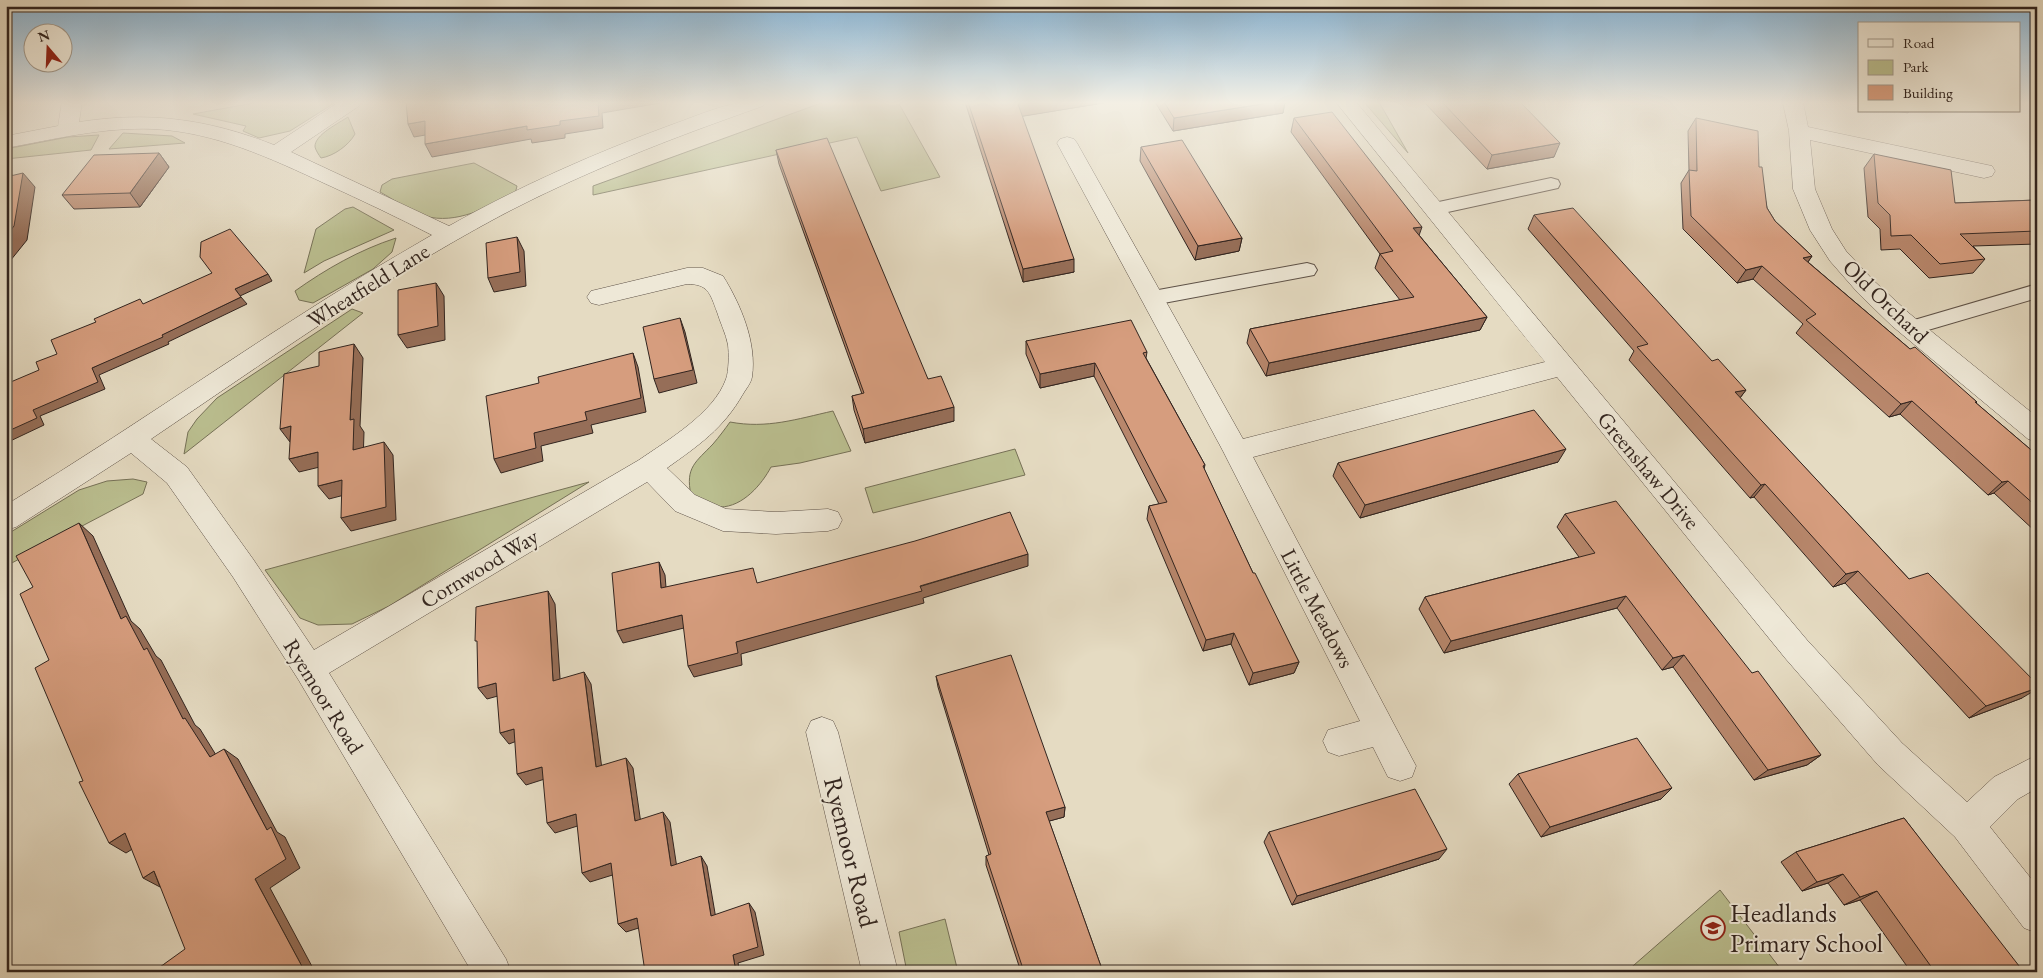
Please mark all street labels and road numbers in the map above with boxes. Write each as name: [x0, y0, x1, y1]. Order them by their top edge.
street label: Wheatfield Lane: [302, 236, 435, 334]
street label: Old Orchard: [1836, 253, 1936, 350]
street label: Greenshaw Drive: [1591, 405, 1707, 536]
street label: Cornwood Way: [415, 522, 544, 615]
street label: Little Meadows: [1274, 544, 1361, 673]
street label: Ryemoor Road: [277, 633, 371, 760]
street label: Ryemoor Road: [816, 773, 886, 931]

